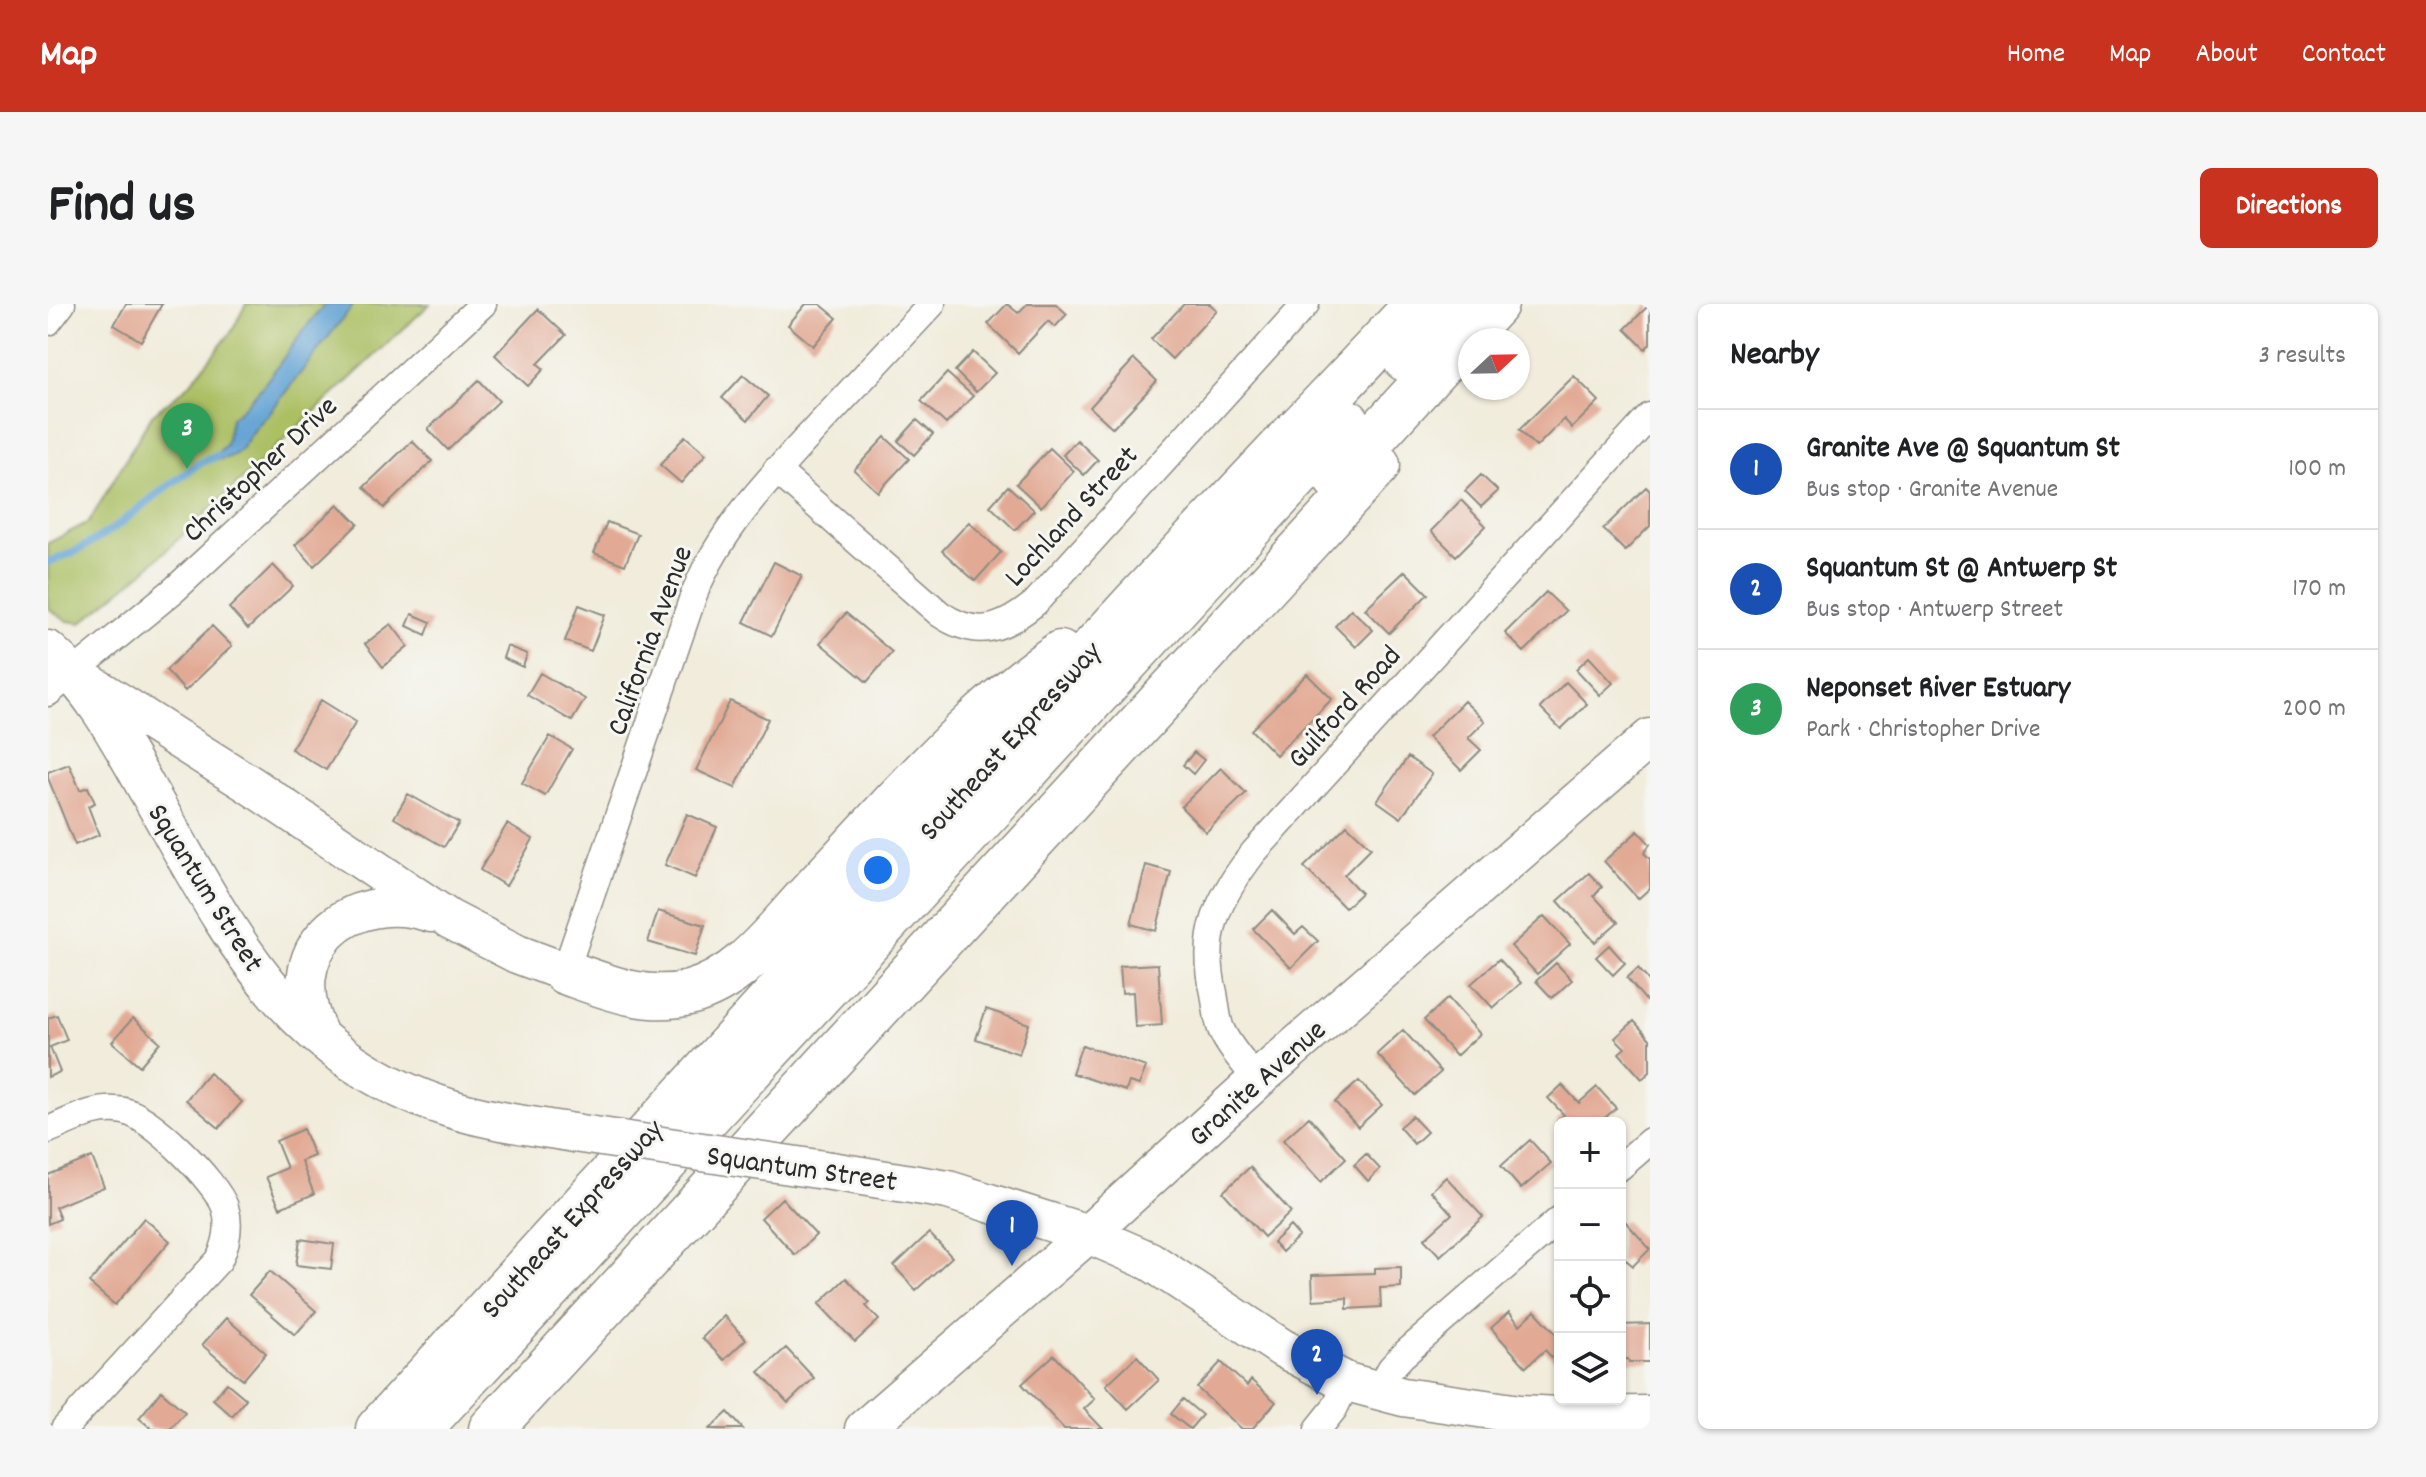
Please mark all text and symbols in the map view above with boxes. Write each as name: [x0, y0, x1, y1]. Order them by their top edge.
text: Map: [40, 29, 98, 84]
text: Home: [2007, 36, 2065, 76]
text: Map: [2109, 36, 2151, 76]
text: About: [2195, 36, 2258, 76]
text: Contact: [2302, 36, 2386, 76]
text: Find us: [48, 168, 196, 248]
button: Directions: [2200, 168, 2378, 248]
north arrow: [1458, 328, 1530, 400]
text: Nearby: [1730, 332, 1819, 381]
text: 3 results: [2259, 338, 2346, 375]
street label: Christopher Drive: [175, 388, 349, 555]
pin: 3: [161, 403, 213, 469]
text: Granite Ave @ Squantum St: [1806, 429, 2120, 472]
street label: Lochland Street: [996, 437, 1151, 599]
text: 1: [1753, 451, 1759, 488]
text: 100 m: [2288, 451, 2346, 488]
text: Bus stop · Granite Avenue: [1806, 472, 2058, 509]
street label: California Avenue: [598, 541, 706, 742]
text: Squantum St @ Antwerp St: [1806, 549, 2117, 592]
text: 2: [1750, 571, 1762, 608]
text: 170 m: [2292, 571, 2346, 608]
text: Bus stop · Antwerp Street: [1806, 592, 2063, 629]
street label: Southeast Expressway: [911, 633, 1114, 852]
street label: Guilford Road: [1279, 638, 1413, 780]
text: Neponset River Estuary: [1806, 669, 2070, 712]
text: 3: [1750, 691, 1762, 728]
text: 200 m: [2282, 691, 2346, 728]
text: Park · Christopher Drive: [1806, 712, 2040, 749]
street label: Squantum Street: [134, 797, 272, 982]
your location: [858, 850, 898, 890]
street label: Granite Avenue: [1180, 1012, 1338, 1159]
street label: Southeast Expressway: [473, 1111, 676, 1330]
map controls: [1554, 1117, 1626, 1405]
button: +: [1554, 1117, 1626, 1189]
street label: Squantum Street: [703, 1137, 899, 1206]
button: −: [1554, 1189, 1626, 1261]
pin: 1: [986, 1200, 1038, 1266]
button: locate: [1554, 1261, 1626, 1333]
pin: 2: [1291, 1329, 1343, 1395]
button: layers: [1554, 1333, 1626, 1405]

